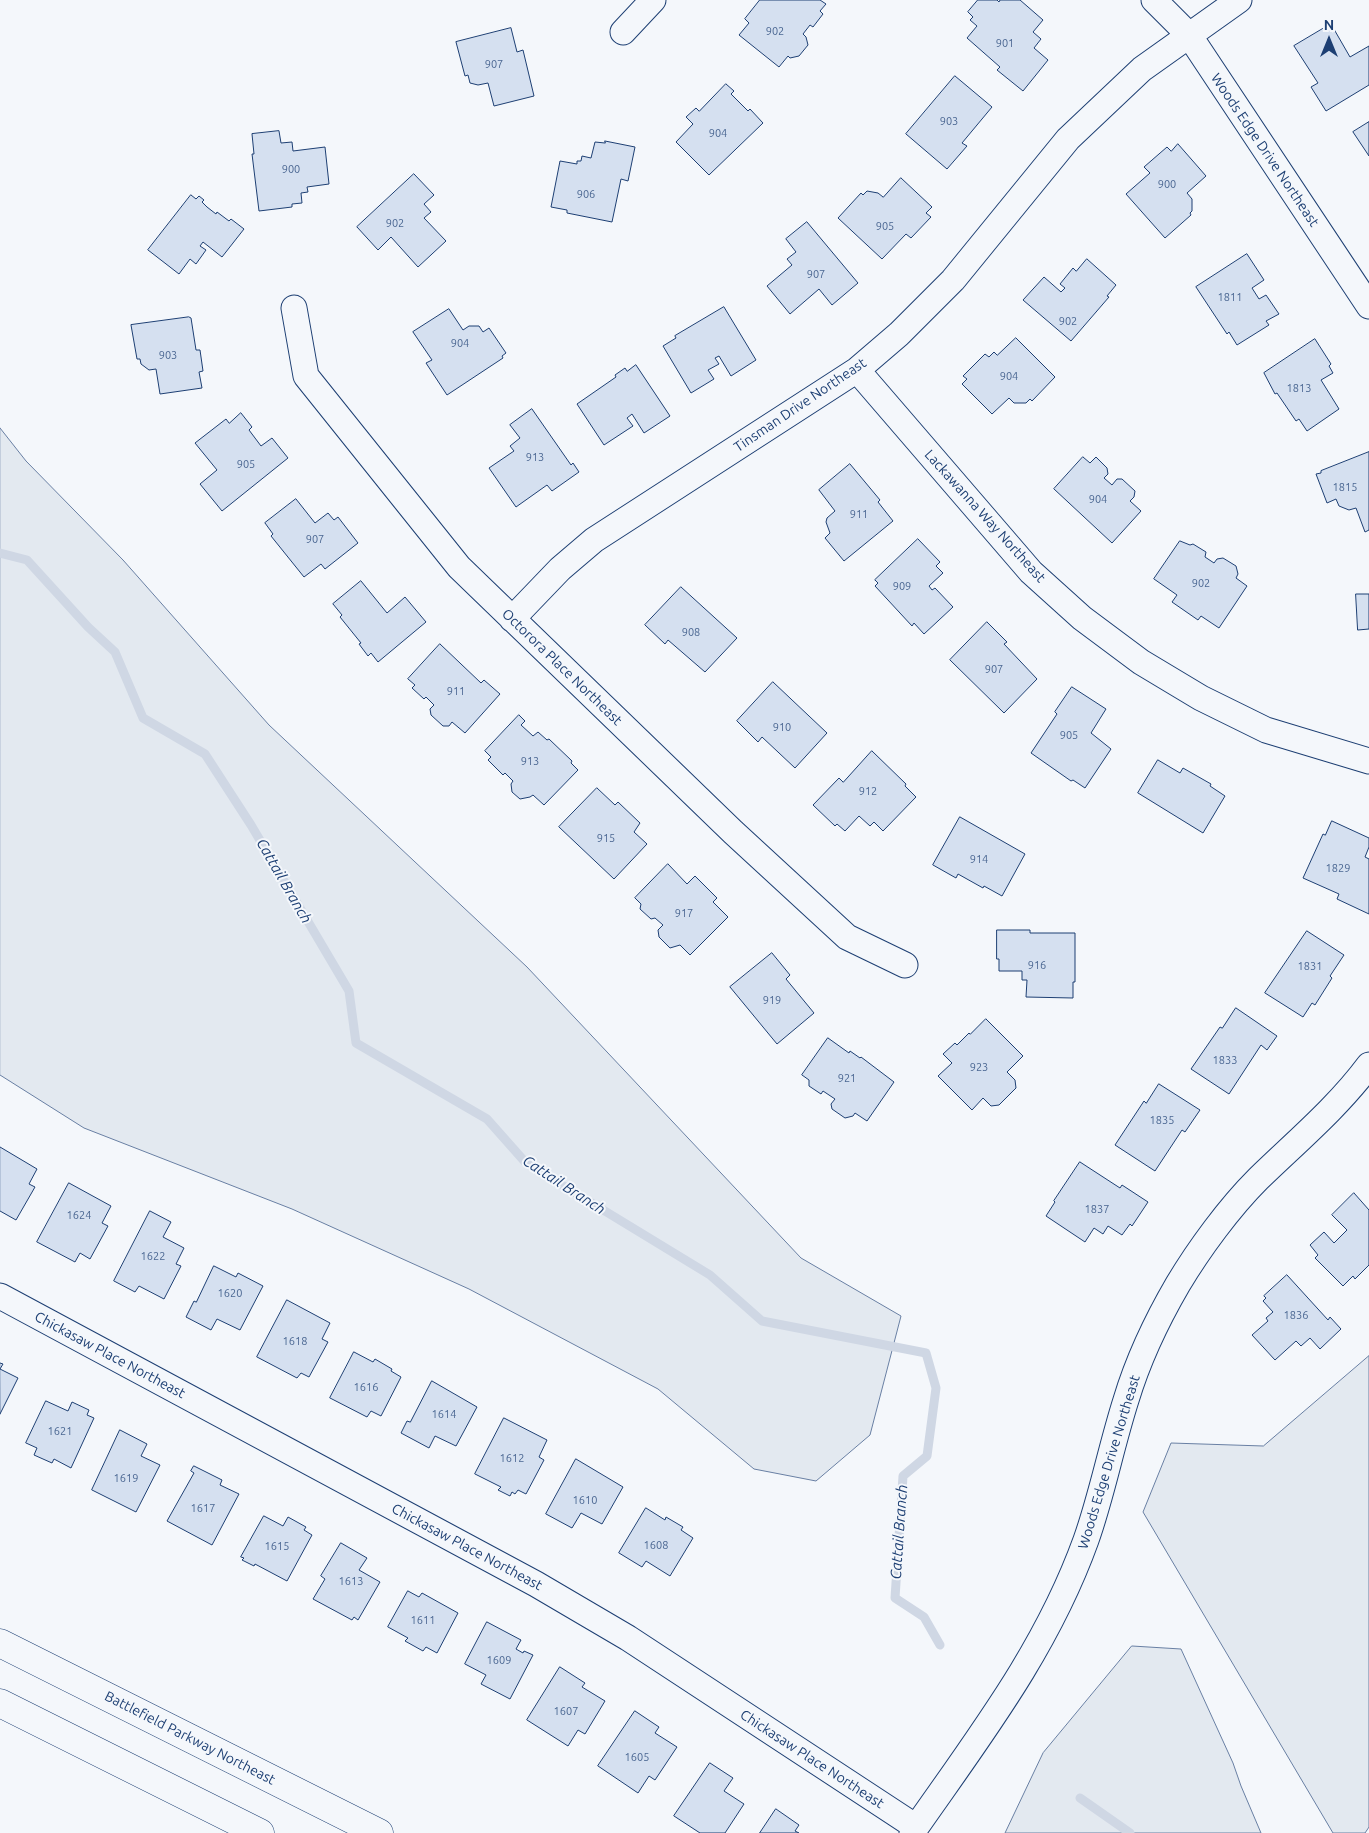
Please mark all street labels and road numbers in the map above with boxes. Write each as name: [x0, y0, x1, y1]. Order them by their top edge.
street label: Woods Edge Drive Northeast: [1207, 70, 1323, 230]
street label: Tinsman Drive Northeast: [731, 354, 869, 456]
street label: Lackawanna Way Northeast: [921, 446, 1049, 586]
street label: Octorora Place Northeast: [498, 605, 626, 729]
street label: Chickasaw Place Northeast: [32, 1308, 188, 1402]
street label: Woods Edge Drive Northeast: [1074, 1373, 1144, 1551]
street label: Chickasaw Place Northeast: [389, 1500, 545, 1594]
street label: Battlefield Parkway Northeast: [102, 1688, 278, 1788]
street label: Chickasaw Place Northeast: [737, 1706, 887, 1812]

